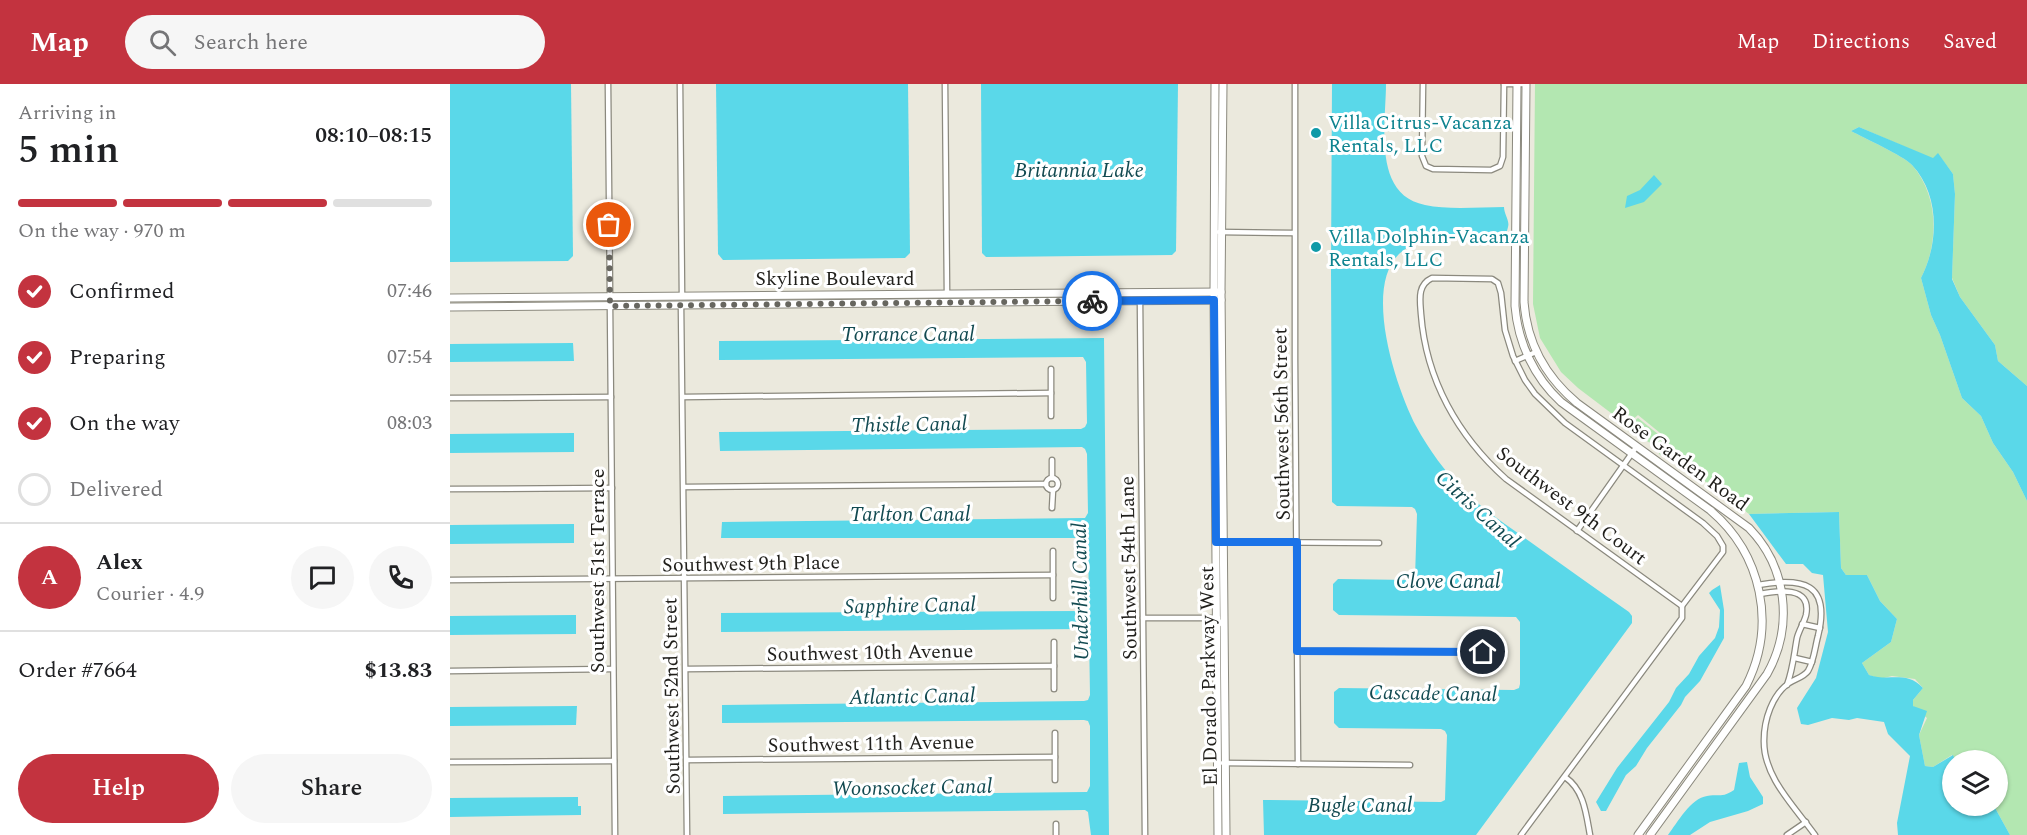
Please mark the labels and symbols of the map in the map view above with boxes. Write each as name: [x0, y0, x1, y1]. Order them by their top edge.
place label: Villa Citrus-Vacanza Rentals, LLC: [1328, 108, 1512, 161]
marker: Villa Citrus-Vacanza Rentals, LLC: [1309, 126, 1323, 140]
water label: Britannia Lake: [1014, 155, 1144, 187]
pin: [583, 199, 634, 250]
place label: Villa Dolphin-Vacanza Rentals, LLC: [1328, 222, 1529, 275]
marker: Villa Dolphin-Vacanza Rentals, LLC: [1309, 240, 1323, 254]
street label: Skyline Boulevard: [755, 264, 915, 294]
courier: [1062, 271, 1122, 331]
water label: Torrance Canal: [841, 319, 975, 351]
street label: Southwest 56th Street: [1265, 327, 1299, 521]
street label: Rose Garden Road: [1606, 399, 1755, 519]
water label: Thistle Canal: [851, 408, 968, 442]
street label: Southwest 9th Court: [1490, 439, 1653, 573]
water label: Citris Canal: [1428, 463, 1527, 557]
street label: Southwest 51st Terrace: [583, 469, 613, 673]
street label: Southwest 54th Lane: [1112, 476, 1146, 660]
water label: Tarlton Canal: [850, 499, 971, 531]
water label: Underhill Canal: [1064, 522, 1098, 662]
street label: Southwest 9th Place: [662, 547, 840, 581]
street label: El Dorado Parkway West: [1192, 566, 1226, 786]
water label: Clove Canal: [1396, 566, 1501, 598]
water label: Sapphire Canal: [844, 589, 977, 623]
street label: Southwest 52nd Street: [655, 597, 689, 795]
pin: [1457, 626, 1508, 677]
street label: Southwest 10th Avenue: [766, 636, 974, 670]
water label: Cascade Canal: [1369, 677, 1498, 711]
water label: Atlantic Canal: [848, 680, 976, 714]
street label: Southwest 11th Avenue: [767, 727, 975, 761]
water label: Woonsocket Canal: [832, 771, 993, 805]
water label: Bugle Canal: [1308, 790, 1413, 822]

